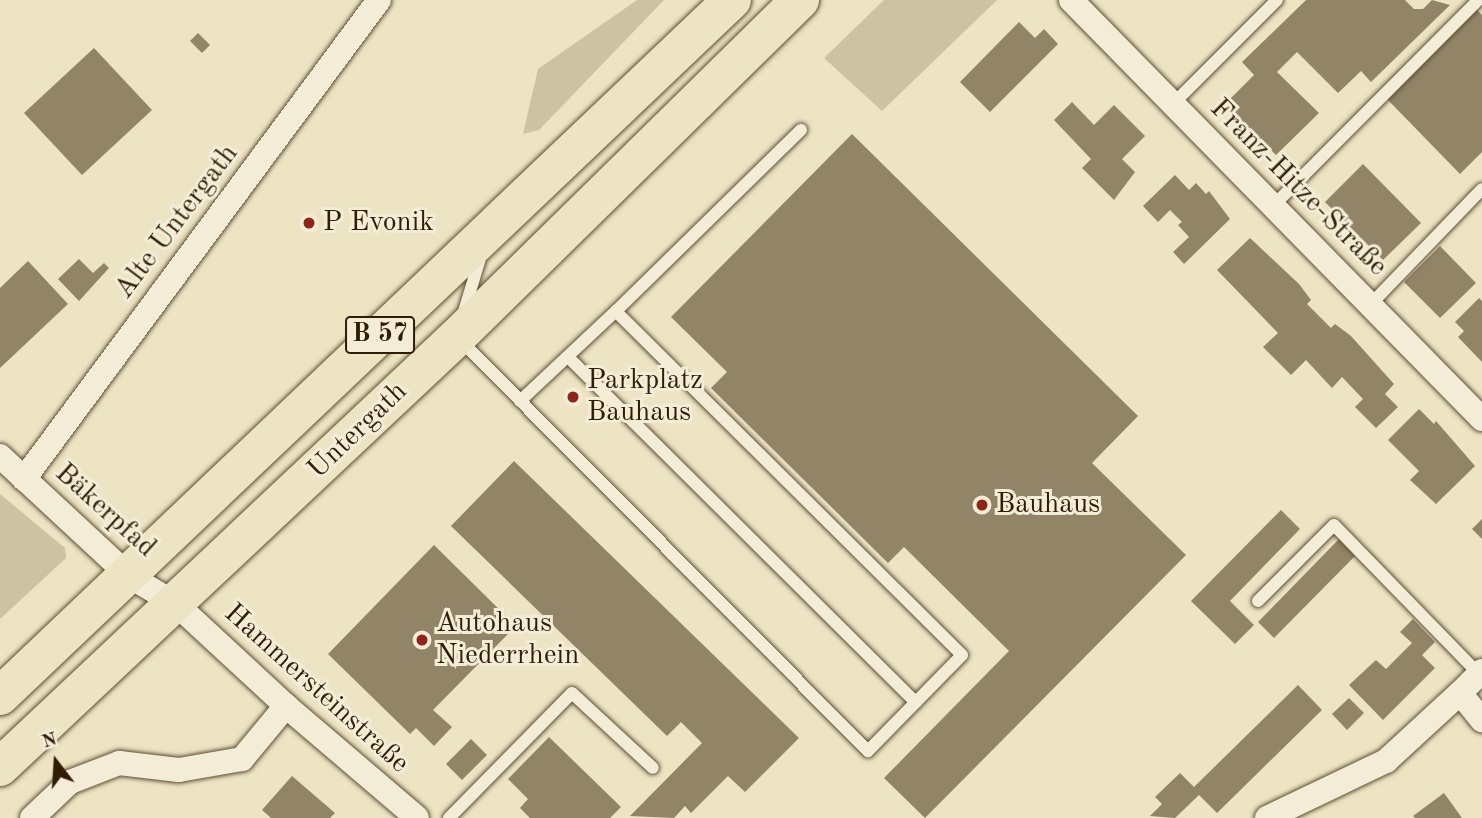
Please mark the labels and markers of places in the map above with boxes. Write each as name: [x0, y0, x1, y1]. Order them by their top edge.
place label: P Evonik: [323, 206, 434, 240]
marker: P Evonik: [301, 215, 317, 231]
place label: Parkplatz Bauhaus: [587, 364, 703, 430]
marker: Parkplatz Bauhaus: [565, 389, 581, 405]
place label: Bauhaus: [996, 488, 1100, 522]
marker: Bauhaus: [974, 497, 990, 513]
place label: Autohaus Niederrhein: [436, 607, 579, 673]
marker: Autohaus Niederrhein: [414, 632, 430, 648]

